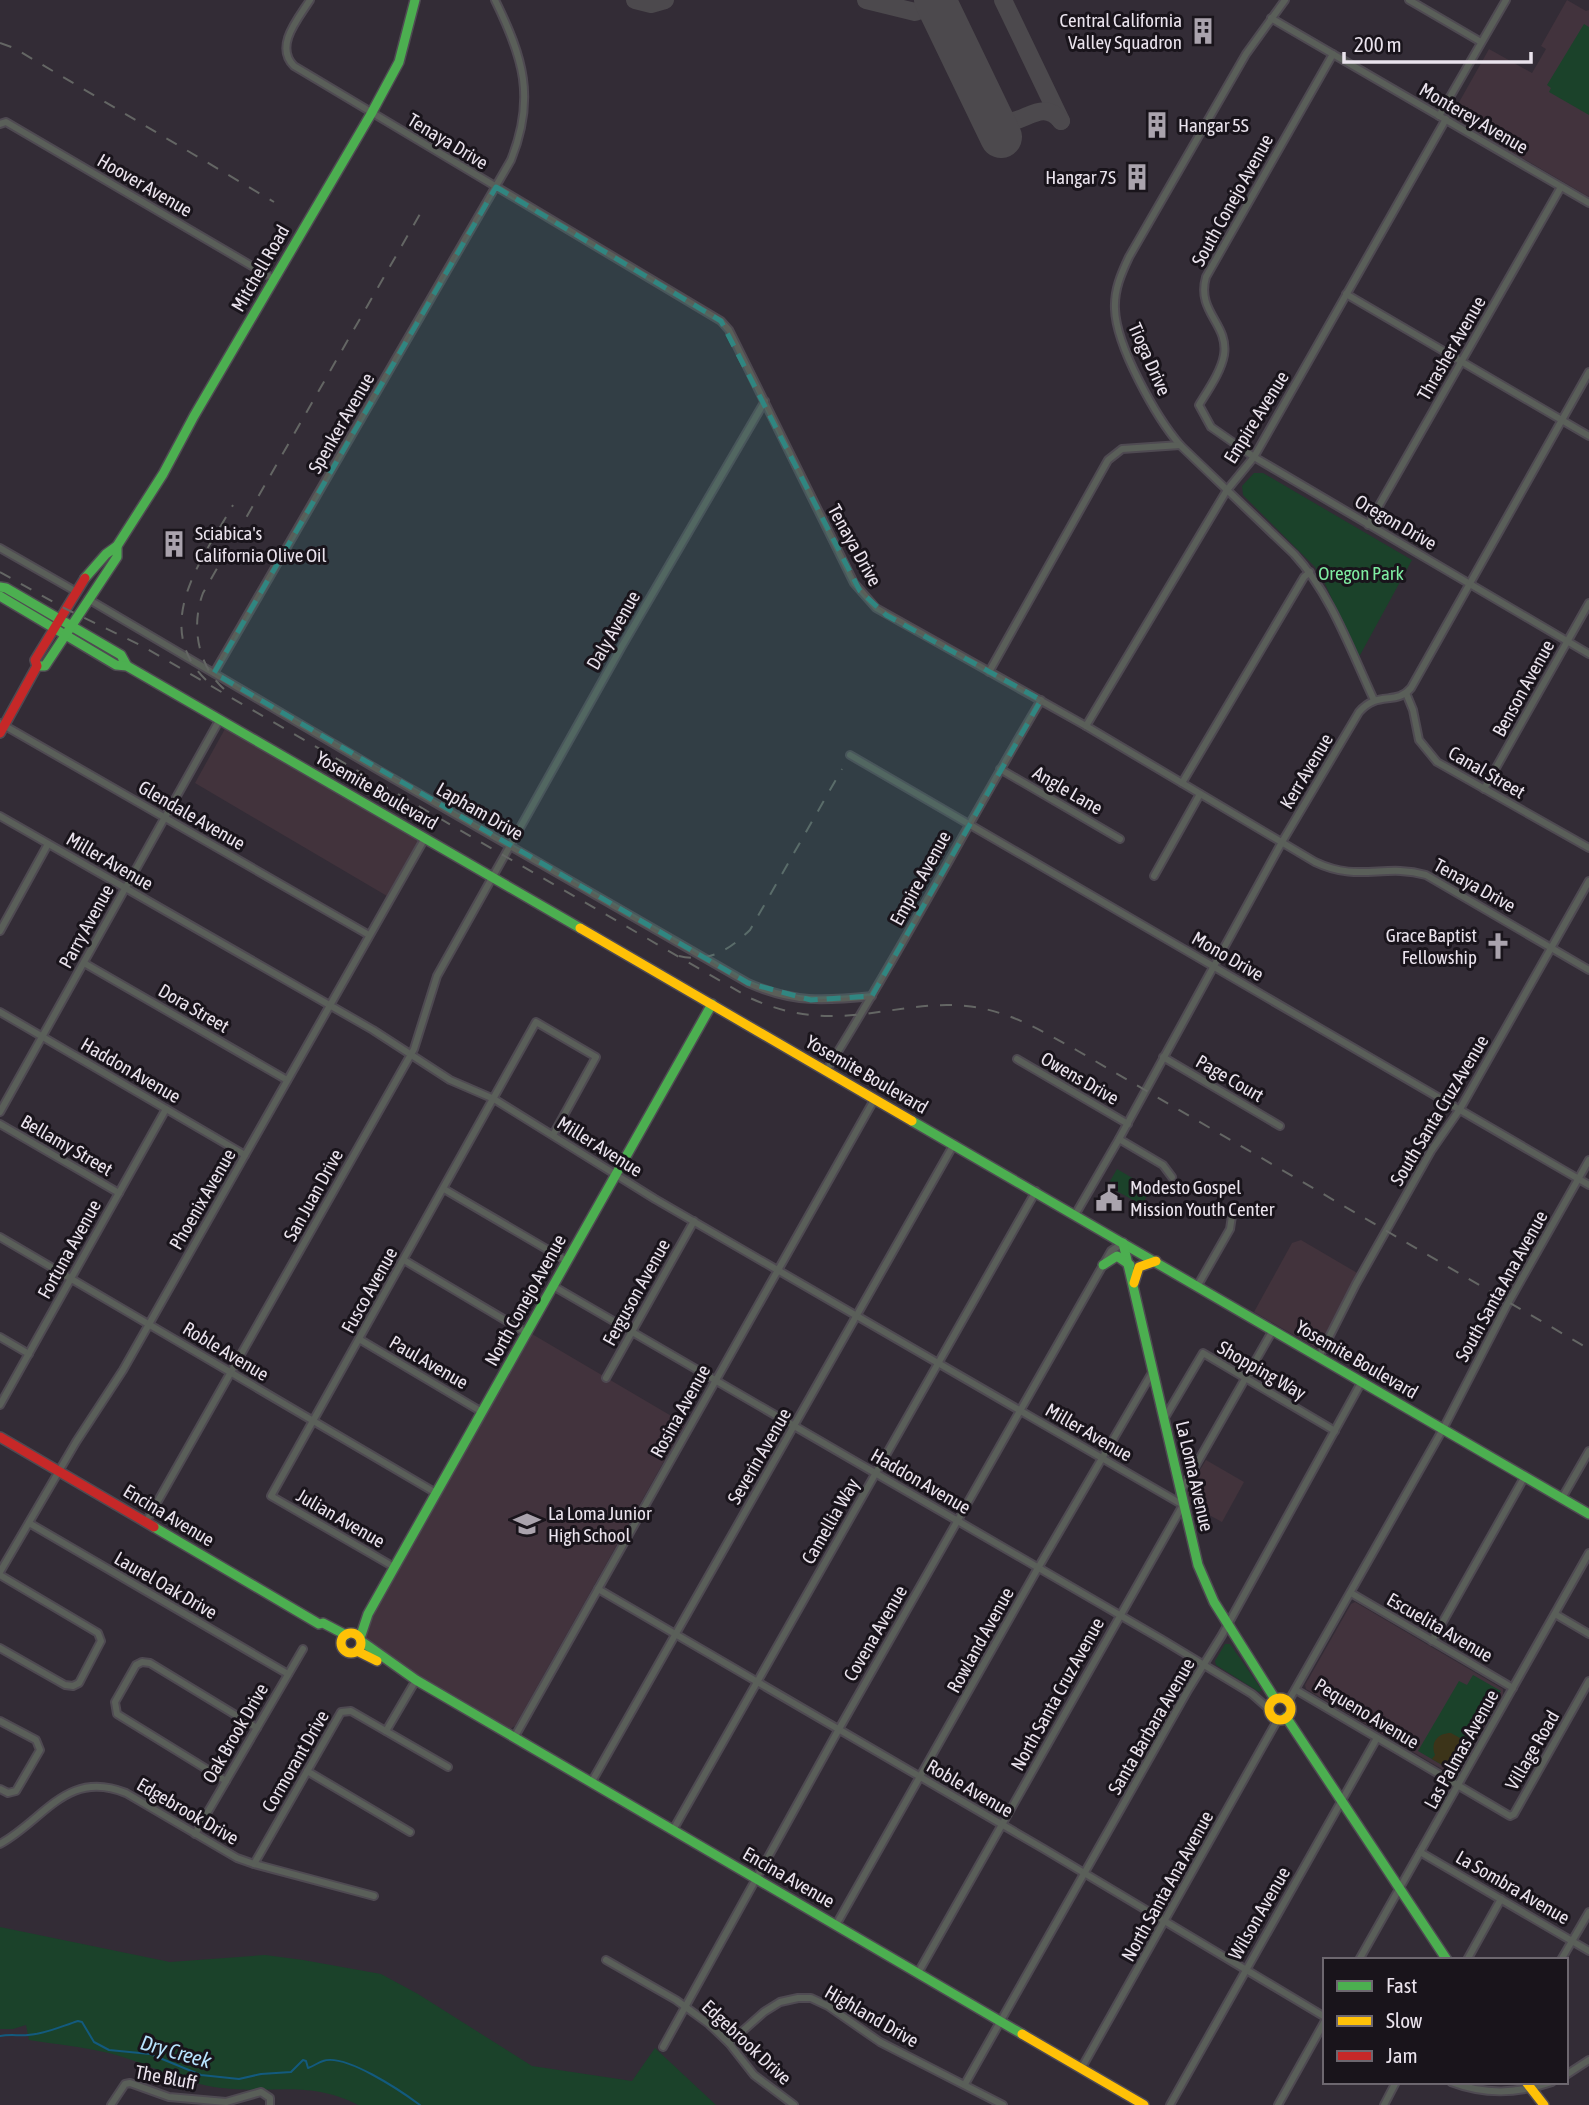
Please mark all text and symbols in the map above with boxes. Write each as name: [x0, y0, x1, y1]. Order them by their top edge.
place label: Central California Valley Squadron: [1059, 9, 1182, 53]
building icon: Central California Valley Squadron: [1188, 16, 1218, 46]
scale bar: [1344, 21, 1531, 65]
text: 200 m: [1354, 32, 1402, 56]
street label: Monterey Avenue: [1416, 78, 1532, 158]
street label: Tenaya Drive: [404, 108, 492, 174]
building icon: Hangar 5S: [1142, 110, 1172, 140]
place label: Hangar 5S: [1178, 114, 1249, 136]
street label: South Conejo Avenue: [1187, 130, 1277, 270]
street label: Hoover Avenue: [94, 149, 196, 221]
building icon: Hangar 7S: [1122, 162, 1152, 192]
place label: Hangar 7S: [1045, 166, 1116, 188]
street label: Mitchell Road: [226, 221, 294, 315]
street label: Thrasher Avenue: [1412, 292, 1490, 404]
street label: Tioga Drive: [1124, 319, 1176, 399]
street label: Empire Avenue: [1219, 367, 1293, 467]
street label: Spenker Avenue: [303, 369, 379, 477]
street label: Oregon Drive: [1351, 490, 1441, 554]
street label: Tenaya Drive: [824, 500, 886, 590]
place label: Sciabica's California Olive Oil: [195, 522, 326, 566]
building icon: Sciabica's California Olive Oil: [159, 529, 189, 559]
park label: Oregon Park: [1318, 562, 1404, 584]
street label: Daly Avenue: [582, 587, 644, 673]
street label: Benson Avenue: [1487, 636, 1559, 740]
street label: Kerr Avenue: [1275, 729, 1337, 813]
street label: Canal Street: [1445, 741, 1529, 803]
street label: Yosemite Boulevard: [312, 746, 442, 834]
street label: Angle Lane: [1029, 761, 1107, 819]
street label: Glendale Avenue: [135, 776, 249, 854]
street label: Lapham Drive: [433, 777, 527, 845]
street label: Miller Avenue: [63, 827, 157, 895]
street label: Empire Avenue: [885, 827, 955, 929]
street label: Tenaya Drive: [1430, 854, 1520, 916]
street label: Parry Avenue: [54, 880, 118, 972]
place label: Grace Baptist Fellowship: [1386, 924, 1477, 968]
street label: Mono Drive: [1188, 927, 1268, 985]
church icon: Grace Baptist Fellowship: [1483, 931, 1513, 961]
street label: Dora Street: [155, 979, 233, 1037]
street label: Yosemite Boulevard: [802, 1030, 932, 1118]
street label: South Santa Cruz Avenue: [1385, 1031, 1493, 1189]
street label: Haddon Avenue: [77, 1033, 185, 1107]
street label: Owens Drive: [1037, 1047, 1123, 1109]
street label: Page Court: [1192, 1050, 1268, 1106]
street label: Bellamy Street: [17, 1110, 117, 1180]
street label: Miller Avenue: [553, 1111, 647, 1181]
street label: Phoenix Avenue: [164, 1145, 240, 1253]
street label: San Juan Drive: [279, 1145, 347, 1245]
place label: Modesto Gospel Mission Youth Center: [1130, 1176, 1275, 1220]
public building icon: Modesto Gospel Mission Youth Center: [1094, 1183, 1124, 1213]
street label: Fortuna Avenue: [33, 1196, 105, 1302]
street label: South Santa Ana Avenue: [1450, 1207, 1552, 1365]
street label: North Conejo Avenue: [480, 1231, 570, 1369]
street label: Ferguson Avenue: [598, 1235, 674, 1349]
street label: Fusco Avenue: [336, 1243, 402, 1337]
street label: Yosemite Boulevard: [1292, 1315, 1422, 1403]
street label: Roble Avenue: [179, 1317, 273, 1385]
street label: Paul Avenue: [386, 1331, 472, 1393]
street label: Shopping Way: [1214, 1336, 1310, 1404]
street label: Rosina Avenue: [645, 1361, 715, 1461]
street label: Miller Avenue: [1042, 1398, 1136, 1466]
street label: Severin Avenue: [723, 1404, 795, 1508]
street label: La Loma Avenue: [1172, 1419, 1218, 1533]
street label: Haddon Avenue: [867, 1444, 975, 1518]
street label: Camellia Way: [797, 1474, 863, 1568]
street label: Encina Avenue: [120, 1479, 218, 1551]
street label: Julian Avenue: [293, 1484, 389, 1552]
place label: La Loma Junior High School: [548, 1502, 652, 1546]
school or university icon: La Loma Junior High School: [512, 1509, 542, 1539]
street label: Laurel Oak Drive: [111, 1547, 221, 1623]
street label: Covena Avenue: [839, 1581, 911, 1685]
street label: Rowland Avenue: [942, 1584, 1018, 1696]
street label: Escuelita Avenue: [1383, 1588, 1497, 1666]
street label: North Santa Cruz Avenue: [1006, 1614, 1108, 1774]
street label: Santa Barbara Avenue: [1103, 1654, 1199, 1798]
street label: Pequeno Avenue: [1311, 1673, 1423, 1753]
street label: Oak Brook Drive: [198, 1679, 272, 1787]
street label: Las Palmas Avenue: [1419, 1686, 1503, 1812]
street label: Cormorant Drive: [257, 1706, 333, 1816]
street label: Village Road: [1501, 1706, 1563, 1794]
street label: Roble Avenue: [923, 1754, 1017, 1822]
street label: Edgebrook Drive: [133, 1773, 243, 1849]
street label: North Santa Ana Avenue: [1117, 1807, 1217, 1965]
street label: Encina Avenue: [739, 1842, 839, 1912]
street label: La Sombra Avenue: [1452, 1846, 1574, 1928]
street label: Wilson Avenue: [1224, 1863, 1294, 1963]
legend: [1323, 1958, 1568, 2084]
text: Fast: [1386, 1973, 1417, 1997]
street label: Highland Drive: [821, 1980, 923, 2052]
street label: Edgebrook Drive: [698, 1995, 796, 2089]
text: Slow: [1386, 2008, 1423, 2032]
water label: Dry Creek: [138, 2029, 215, 2073]
text: Jam: [1386, 2043, 1418, 2067]
street label: The Bluff: [134, 2060, 199, 2094]

